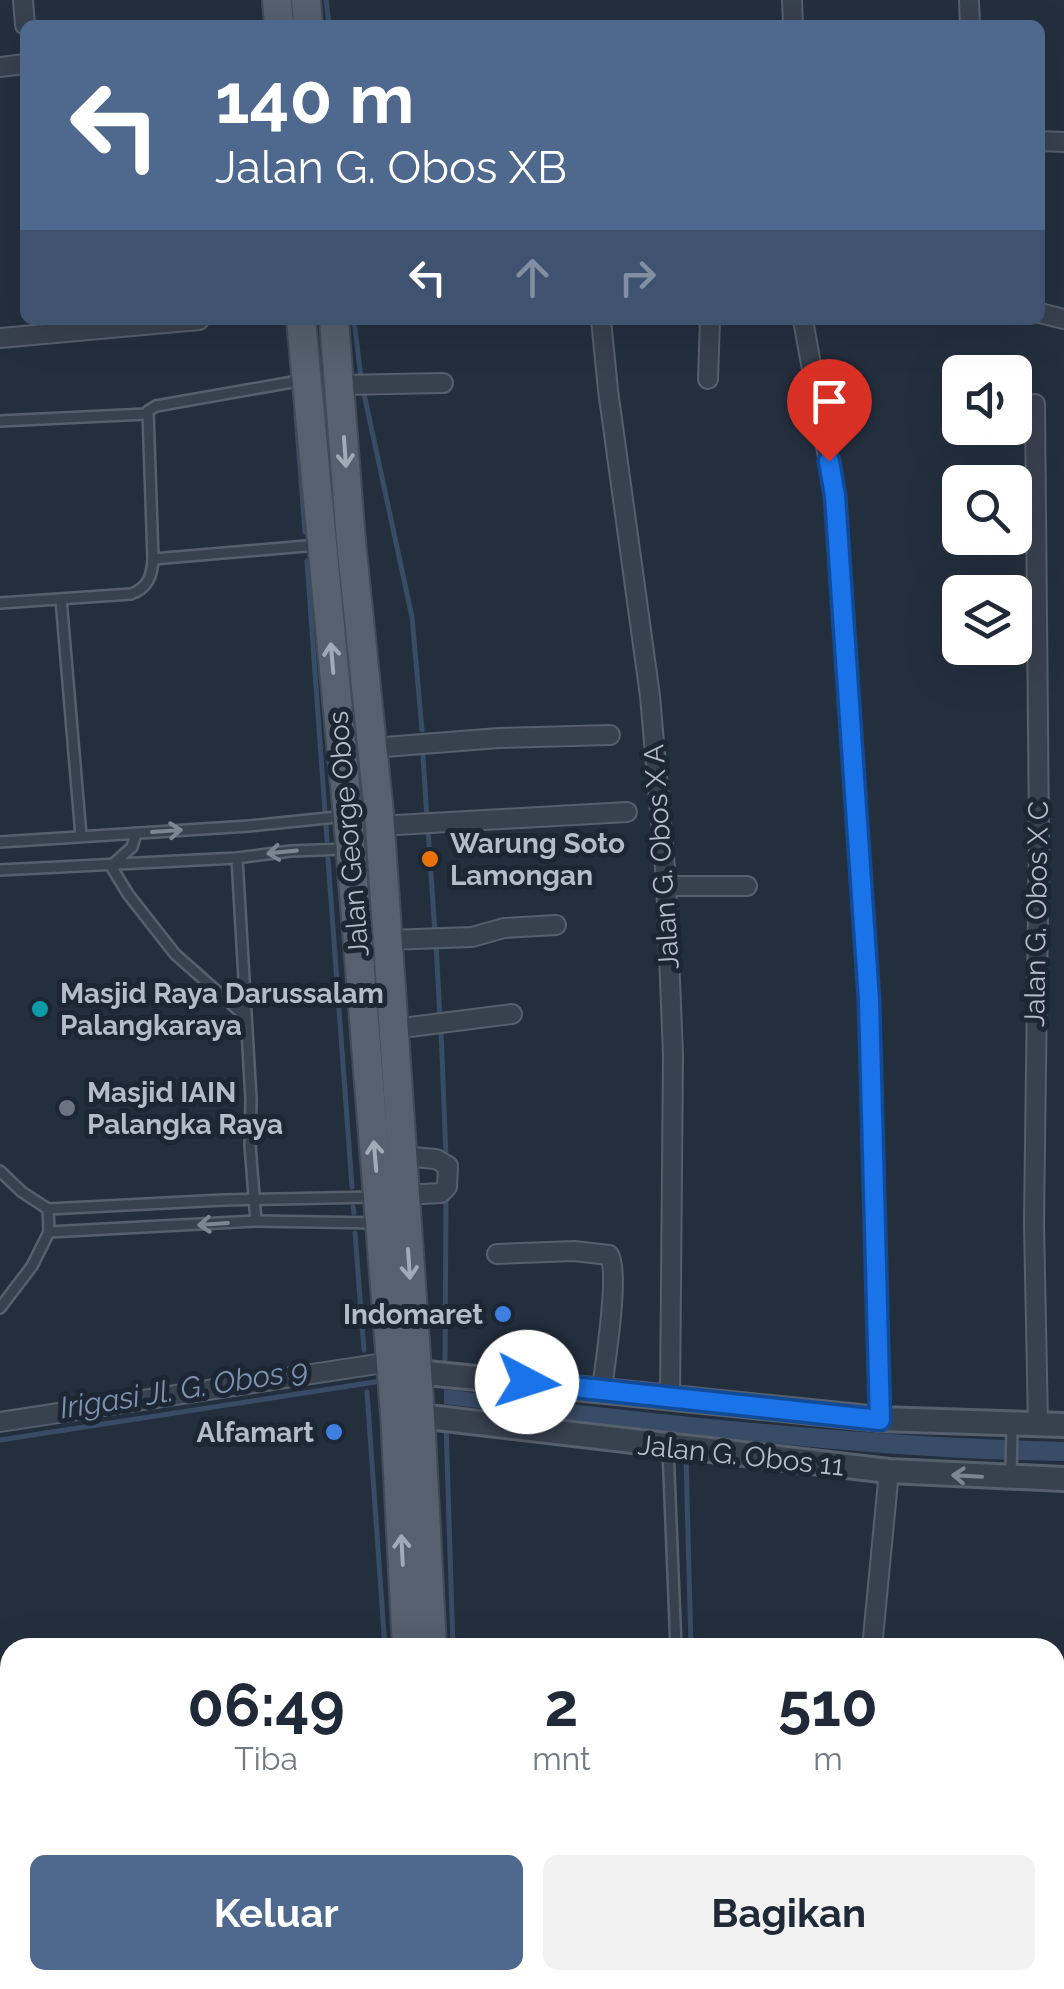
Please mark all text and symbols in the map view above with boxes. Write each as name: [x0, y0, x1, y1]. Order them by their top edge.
text: 140 m: [215, 57, 415, 139]
icon: left: [50, 60, 180, 190]
text: Jalan G. Obos XB: [215, 141, 567, 194]
icon: left: [400, 250, 455, 305]
icon: ahead: [505, 250, 560, 305]
icon: right: [610, 250, 665, 305]
map controls: [942, 355, 1032, 665]
button: sound: [942, 355, 1032, 445]
pin: [787, 359, 872, 462]
icon: arrive: [802, 374, 857, 429]
one-way arrow: [335, 436, 354, 468]
button: search: [942, 465, 1032, 555]
button: layers: [942, 575, 1032, 665]
one-way arrow: [322, 642, 341, 675]
street label: Jalan George Obos: [321, 710, 376, 958]
street label: Jalan G. Obos X A: [637, 743, 686, 970]
street label: Jalan G. Obos X C: [1018, 801, 1055, 1027]
one-way arrow: [151, 821, 183, 840]
place label: Warung Soto Lamongan: [450, 827, 625, 892]
one-way arrow: [266, 843, 298, 862]
marker: Warung Soto Lamongan: [419, 848, 441, 870]
place label: Masjid Raya Darussalam Palangkaraya: [60, 977, 384, 1042]
marker: Masjid Raya Darussalam Palangkaraya: [29, 998, 51, 1020]
place label: Masjid IAIN Palangka Raya: [87, 1076, 283, 1141]
marker: Masjid IAIN Palangka Raya: [56, 1097, 78, 1119]
one-way arrow: [365, 1140, 384, 1173]
one-way arrow: [197, 1215, 229, 1234]
one-way arrow: [400, 1248, 419, 1280]
place label: Indomaret: [343, 1298, 483, 1331]
marker: Indomaret: [492, 1303, 514, 1325]
position arrow: [475, 1330, 579, 1434]
water label: Irigasi Jl. G. Obos 9: [57, 1352, 311, 1425]
place label: Alfamart: [196, 1416, 314, 1449]
marker: Alfamart: [323, 1421, 345, 1443]
street label: Jalan G. Obos 11: [636, 1428, 846, 1483]
one-way arrow: [951, 1466, 983, 1485]
one-way arrow: [392, 1535, 411, 1567]
text: 06:49: [187, 1670, 345, 1740]
text: 2: [545, 1670, 578, 1740]
text: 510: [778, 1670, 878, 1740]
text: Tiba: [234, 1740, 298, 1777]
text: mnt: [532, 1740, 591, 1777]
text: m: [813, 1740, 843, 1777]
button: Keluar: [30, 1855, 523, 1970]
button: Bagikan: [543, 1855, 1035, 1970]

